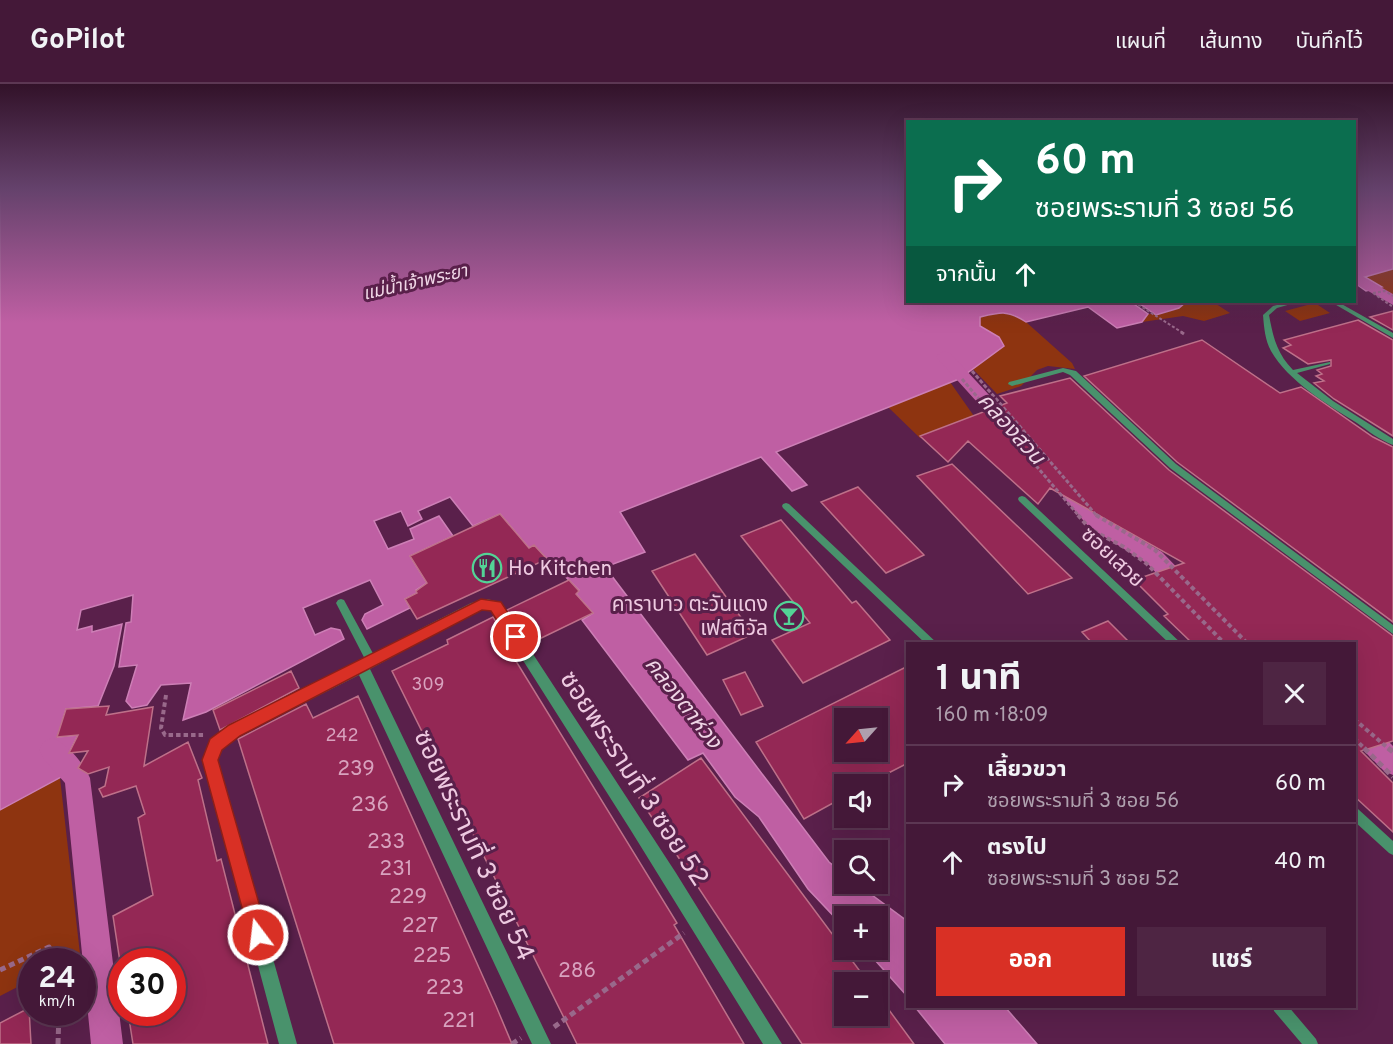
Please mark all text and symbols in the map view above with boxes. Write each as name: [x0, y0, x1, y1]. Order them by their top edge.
text: GoPilot: [30, 23, 125, 59]
text: แผนที่: [1115, 29, 1166, 56]
text: เส้นทาง: [1199, 29, 1263, 56]
text: บันทึกไว้: [1296, 29, 1363, 56]
text: 60 m: [1035, 136, 1136, 189]
icon: right: [936, 144, 1014, 222]
text: ซอยพระรามที่ 3 ซอย 56: [1035, 193, 1295, 227]
water label: แม่น้ำเจ้าพระยา: [360, 257, 471, 307]
icon: ahead: [1009, 258, 1042, 291]
text: จากนั้น: [936, 262, 997, 289]
water label: คลองสวน: [971, 388, 1050, 472]
street label: ซอยเสวย: [1075, 522, 1149, 594]
restaurant icon: Ho Kitchen: [471, 552, 503, 584]
place label: Ho Kitchen: [508, 556, 612, 583]
place label: คาราบาว ตะวันแดง เฟสติวัล: [612, 592, 768, 643]
bar icon: คาราบาว ตะวันแดง เฟสติวัล: [773, 600, 805, 632]
pin: [490, 611, 541, 662]
icon: arrive: [499, 620, 532, 653]
water label: คลองตาห่วง: [638, 652, 727, 756]
text: 1 นาที: [936, 657, 1022, 703]
button: close: [1263, 662, 1326, 725]
street label: ซอยพระรามที่ 3 ซอย 52: [551, 663, 718, 893]
house number: 309: [412, 674, 444, 697]
text: 160 m · 18:09: [936, 703, 1048, 729]
north arrow: [834, 708, 888, 762]
map controls: [834, 708, 888, 1026]
street label: ซอยพระรามที่ 3 ซอย 54: [405, 724, 544, 967]
house number: 242: [325, 725, 359, 748]
house number: 239: [337, 756, 375, 783]
text: เลี้ยวขวา: [987, 757, 1067, 784]
icon: right: [936, 768, 969, 801]
text: 60 m: [1275, 771, 1326, 798]
button: sound: [834, 774, 888, 828]
text: ซอยพระรามที่ 3 ซอย 56: [987, 789, 1179, 815]
house number: 236: [351, 792, 389, 819]
house number: 233: [367, 829, 405, 856]
text: ตรงไป: [987, 835, 1047, 862]
button: search: [834, 840, 888, 894]
icon: ahead: [936, 846, 969, 879]
text: 40 m: [1274, 849, 1326, 876]
house number: 231: [379, 856, 413, 883]
text: ซอยพระรามที่ 3 ซอย 52: [987, 867, 1179, 893]
house number: 229: [389, 884, 427, 911]
position arrow: [226, 903, 290, 967]
button: +: [834, 906, 888, 960]
house number: 227: [402, 913, 438, 940]
button: ออก: [936, 927, 1125, 996]
button: แชร์: [1137, 927, 1326, 996]
house number: 225: [413, 943, 451, 970]
speed limit sign: 30: [108, 948, 186, 1026]
house number: 286: [558, 958, 596, 985]
text: 24: [38, 961, 76, 998]
button: −: [834, 972, 888, 1026]
house number: 223: [426, 975, 464, 1002]
text: km/h: [39, 993, 75, 1012]
house number: 221: [442, 1008, 476, 1035]

